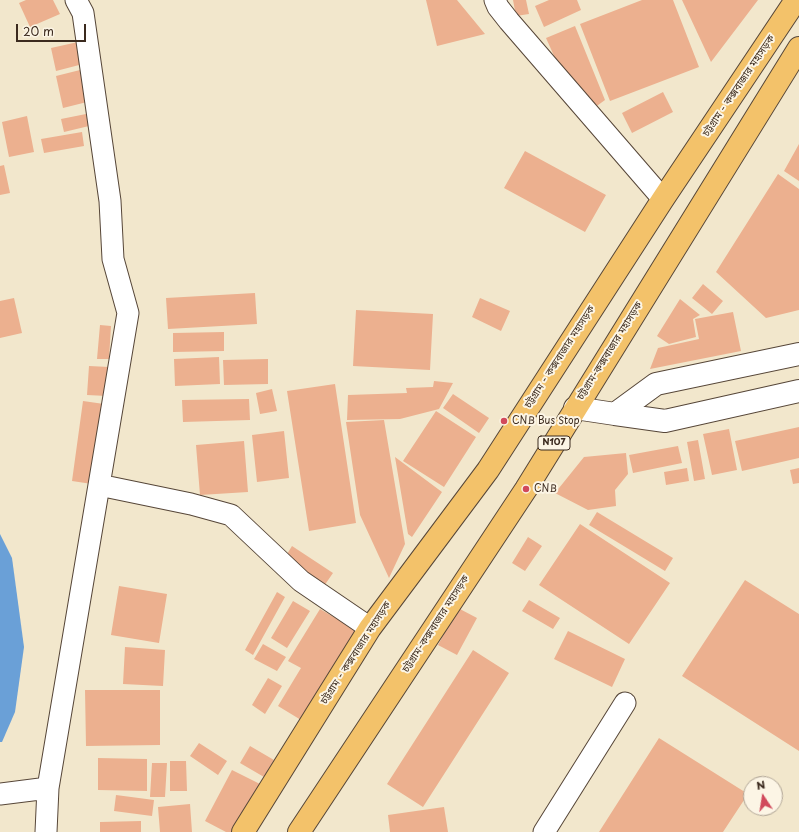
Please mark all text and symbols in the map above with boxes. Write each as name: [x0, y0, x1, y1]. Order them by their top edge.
scale bar: [18, 16, 88, 42]
text: 20 m: [23, 22, 54, 40]
street label: চট্টগ্রাম - কক্সবাজার মহাসড়ক: [701, 33, 777, 139]
street label: চট্টগ্রাম-কক্সবাজার মহাসড়ক: [575, 300, 645, 402]
street label: চট্টগ্রাম - কক্সবাজার মহাসড়ক: [522, 304, 598, 410]
place label: CNB Bus Stop: [512, 415, 580, 427]
marker: CNB Bus Stop: [499, 416, 509, 426]
road number: N107: [538, 436, 570, 450]
place label: CNB: [534, 483, 557, 495]
marker: CNB: [521, 484, 531, 494]
street label: চট্টগ্রাম-কক্সবাজার মহাসড়ক: [400, 573, 472, 675]
street label: চট্টগ্রাম - কক্সবাজার মহাসড়ক: [318, 600, 394, 706]
north arrow: [743, 776, 783, 816]
text: N: [755, 776, 767, 794]

